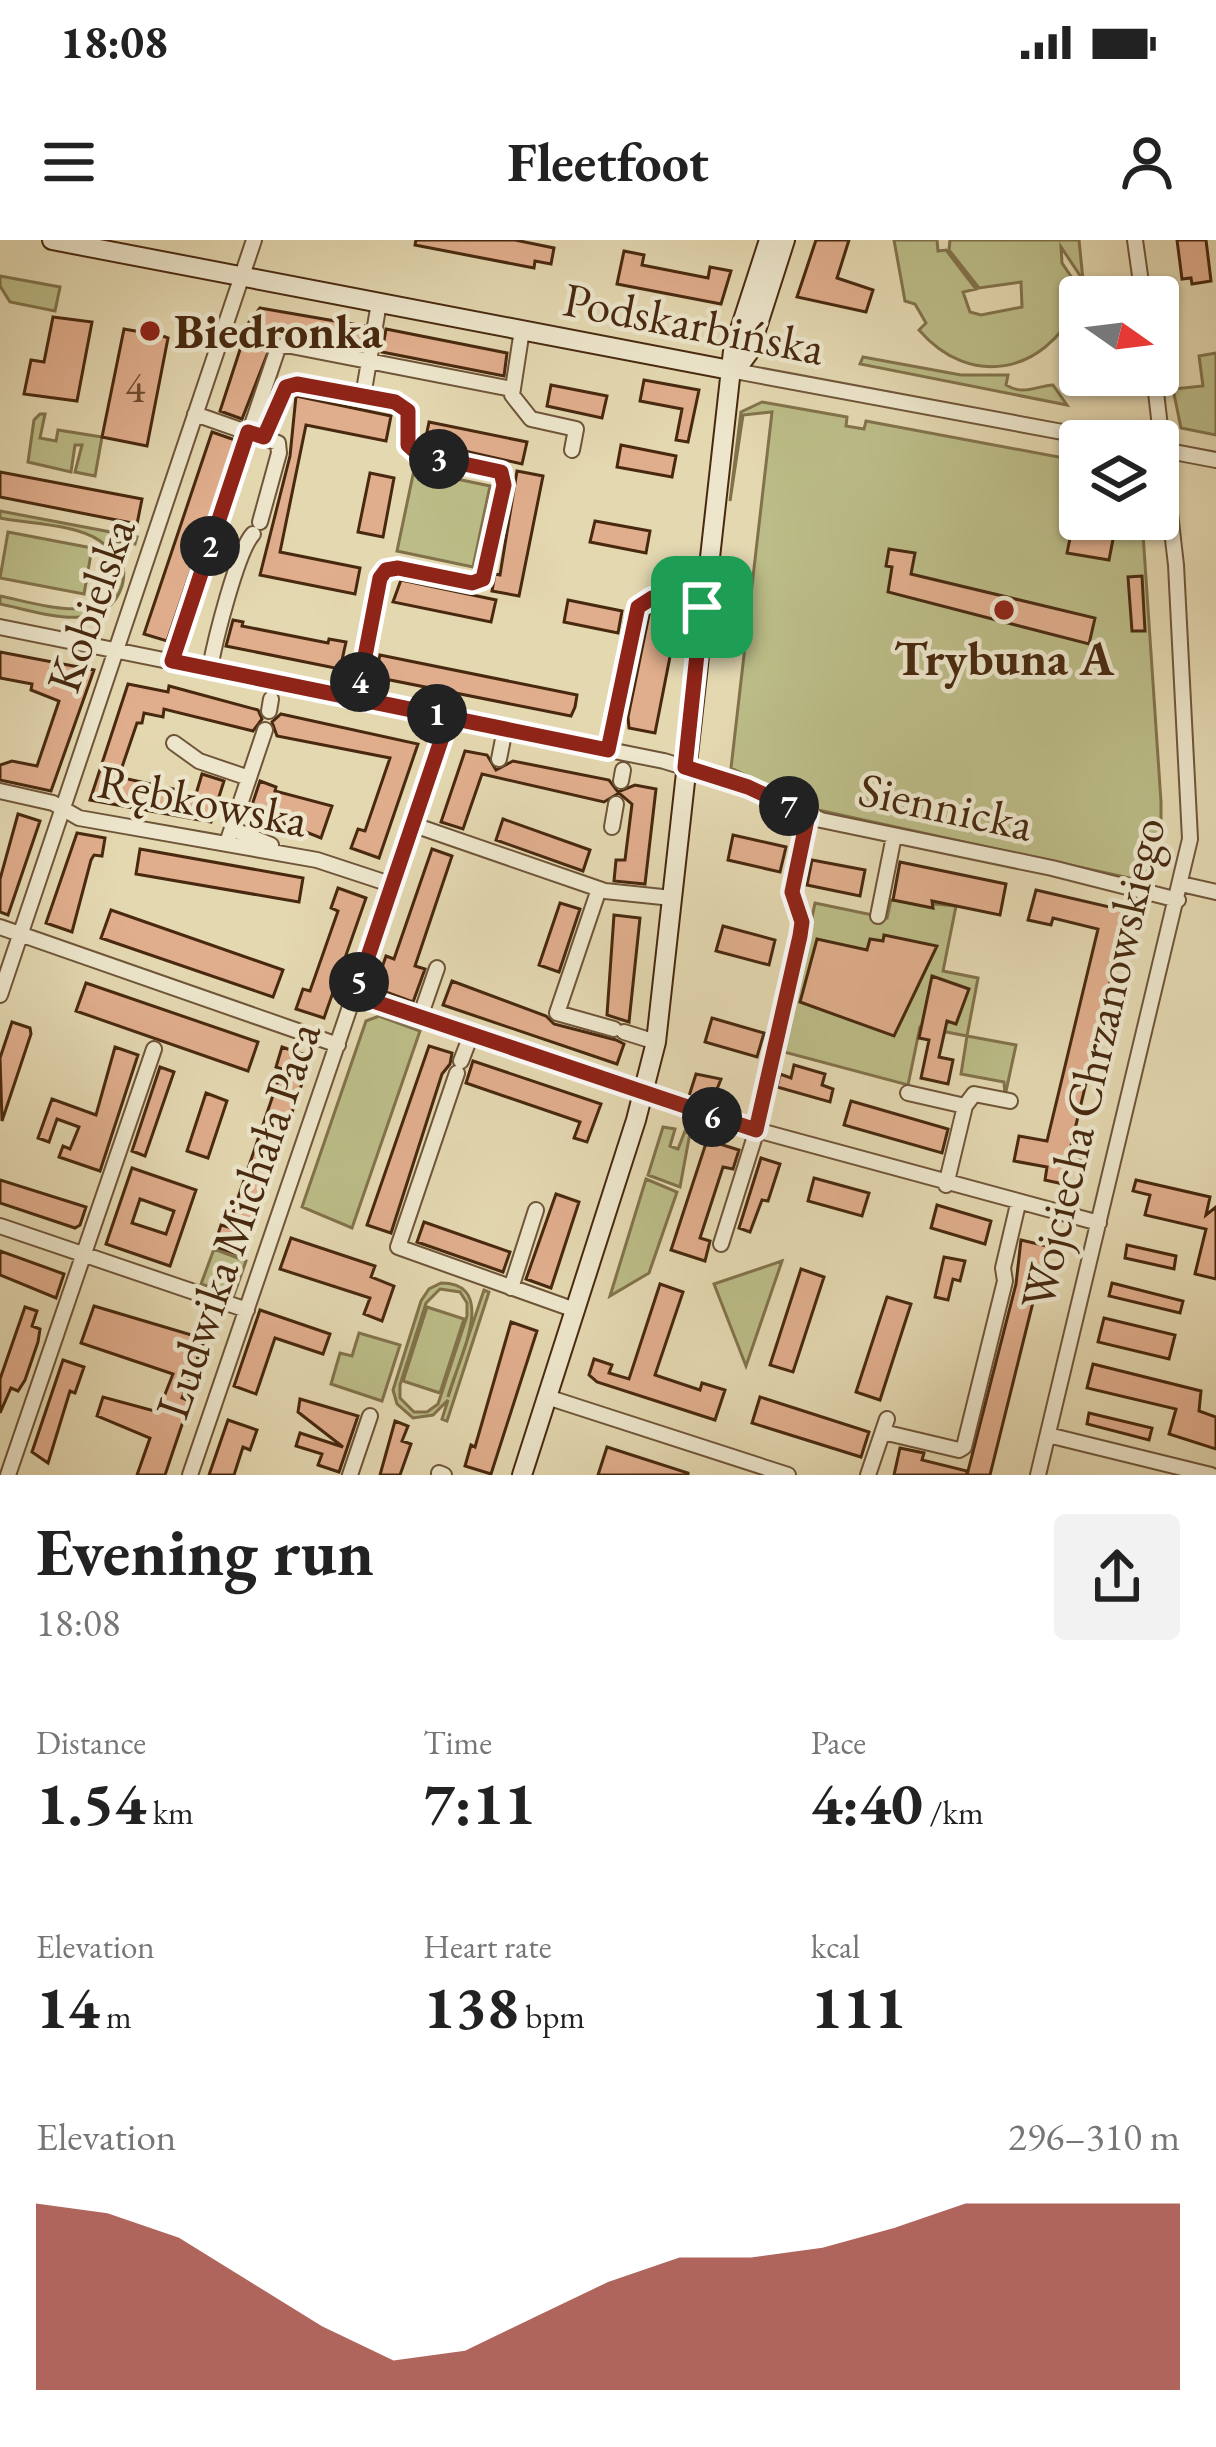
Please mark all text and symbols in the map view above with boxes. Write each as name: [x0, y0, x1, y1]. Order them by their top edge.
text: 18:08: [60, 13, 168, 71]
text: Fleetfoot: [507, 127, 709, 197]
icon: menu: [36, 129, 102, 195]
icon: person: [1114, 129, 1180, 195]
street label: Podskarbińska: [558, 267, 830, 379]
north arrow: [1059, 276, 1179, 396]
map controls: [1059, 276, 1179, 540]
place label: Biedronka: [174, 300, 383, 362]
marker: Biedronka: [137, 318, 163, 344]
house number: 4: [125, 360, 146, 415]
button: layers: [1059, 420, 1179, 540]
pin: 3: [409, 429, 469, 489]
text: 3: [430, 437, 448, 480]
street label: Kobielska: [31, 509, 149, 700]
pin: 2: [180, 516, 240, 576]
text: 2: [201, 524, 219, 567]
pin: [651, 556, 753, 658]
icon: arrive: [669, 574, 735, 640]
marker: Trybuna A: [991, 597, 1017, 623]
place label: Trybuna A: [894, 627, 1114, 689]
pin: 4: [330, 652, 390, 712]
text: 4: [351, 660, 369, 703]
pin: 1: [407, 684, 467, 744]
text: 1: [428, 692, 446, 735]
street label: Rębkowska: [93, 749, 314, 851]
street label: Siennicka: [853, 757, 1040, 855]
pin: 7: [759, 776, 819, 836]
text: 7: [780, 784, 798, 827]
street label: Wojciecha Chrzanowskiego: [1005, 811, 1179, 1315]
pin: 5: [329, 952, 389, 1012]
text: 5: [350, 960, 368, 1003]
street label: Ludwika Michała Paca: [140, 1013, 334, 1426]
pin: 6: [682, 1087, 742, 1147]
text: 6: [703, 1095, 721, 1138]
text: Evening run: [36, 1509, 374, 1595]
button: share: [1054, 1514, 1180, 1640]
text: 18:08: [36, 1597, 121, 1648]
text: Distance: [36, 1721, 146, 1764]
text: Time: [423, 1721, 492, 1764]
text: Pace: [811, 1721, 866, 1764]
text: 1.54: [36, 1764, 146, 1842]
text: 7:11: [423, 1764, 535, 1842]
text: 4:40: [811, 1764, 923, 1842]
text: km: [146, 1791, 194, 1834]
text: /km: [923, 1791, 984, 1834]
text: Elevation: [36, 1925, 155, 1968]
text: Heart rate: [423, 1925, 552, 1968]
text: kcal: [811, 1925, 860, 1968]
text: 14: [36, 1968, 99, 2046]
text: 138: [423, 1968, 519, 2046]
text: 111: [811, 1968, 906, 2046]
text: m: [99, 1995, 132, 2038]
text: bpm: [519, 1995, 585, 2038]
text: Elevation: [36, 2111, 176, 2162]
text: 296–310 m: [1008, 2111, 1180, 2162]

